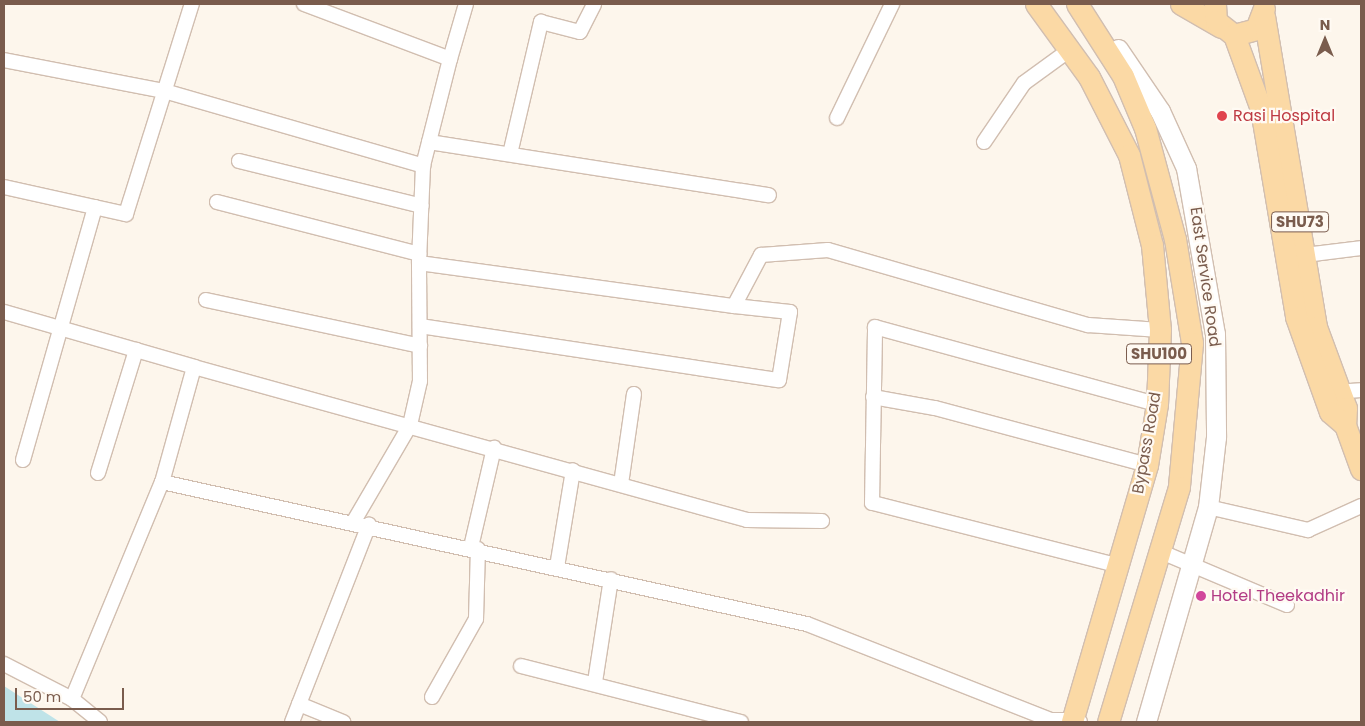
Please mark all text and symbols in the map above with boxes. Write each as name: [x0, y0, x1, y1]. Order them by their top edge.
north arrow: [1300, 15, 1350, 65]
text: N: [1320, 15, 1330, 35]
place label: Rasi Hospital: [1233, 106, 1335, 126]
marker: Rasi Hospital: [1215, 109, 1229, 123]
street label: East Service Road: [1186, 206, 1224, 348]
road number: SHU73: [1270, 210, 1330, 234]
road number: SHU100: [1125, 342, 1193, 366]
street label: Bypass Road: [1129, 391, 1165, 495]
place label: Hotel Theekadhir: [1211, 586, 1345, 606]
marker: Hotel Theekadhir: [1195, 590, 1207, 602]
scale bar: [18, 678, 126, 710]
text: 50 m: [23, 686, 61, 707]

